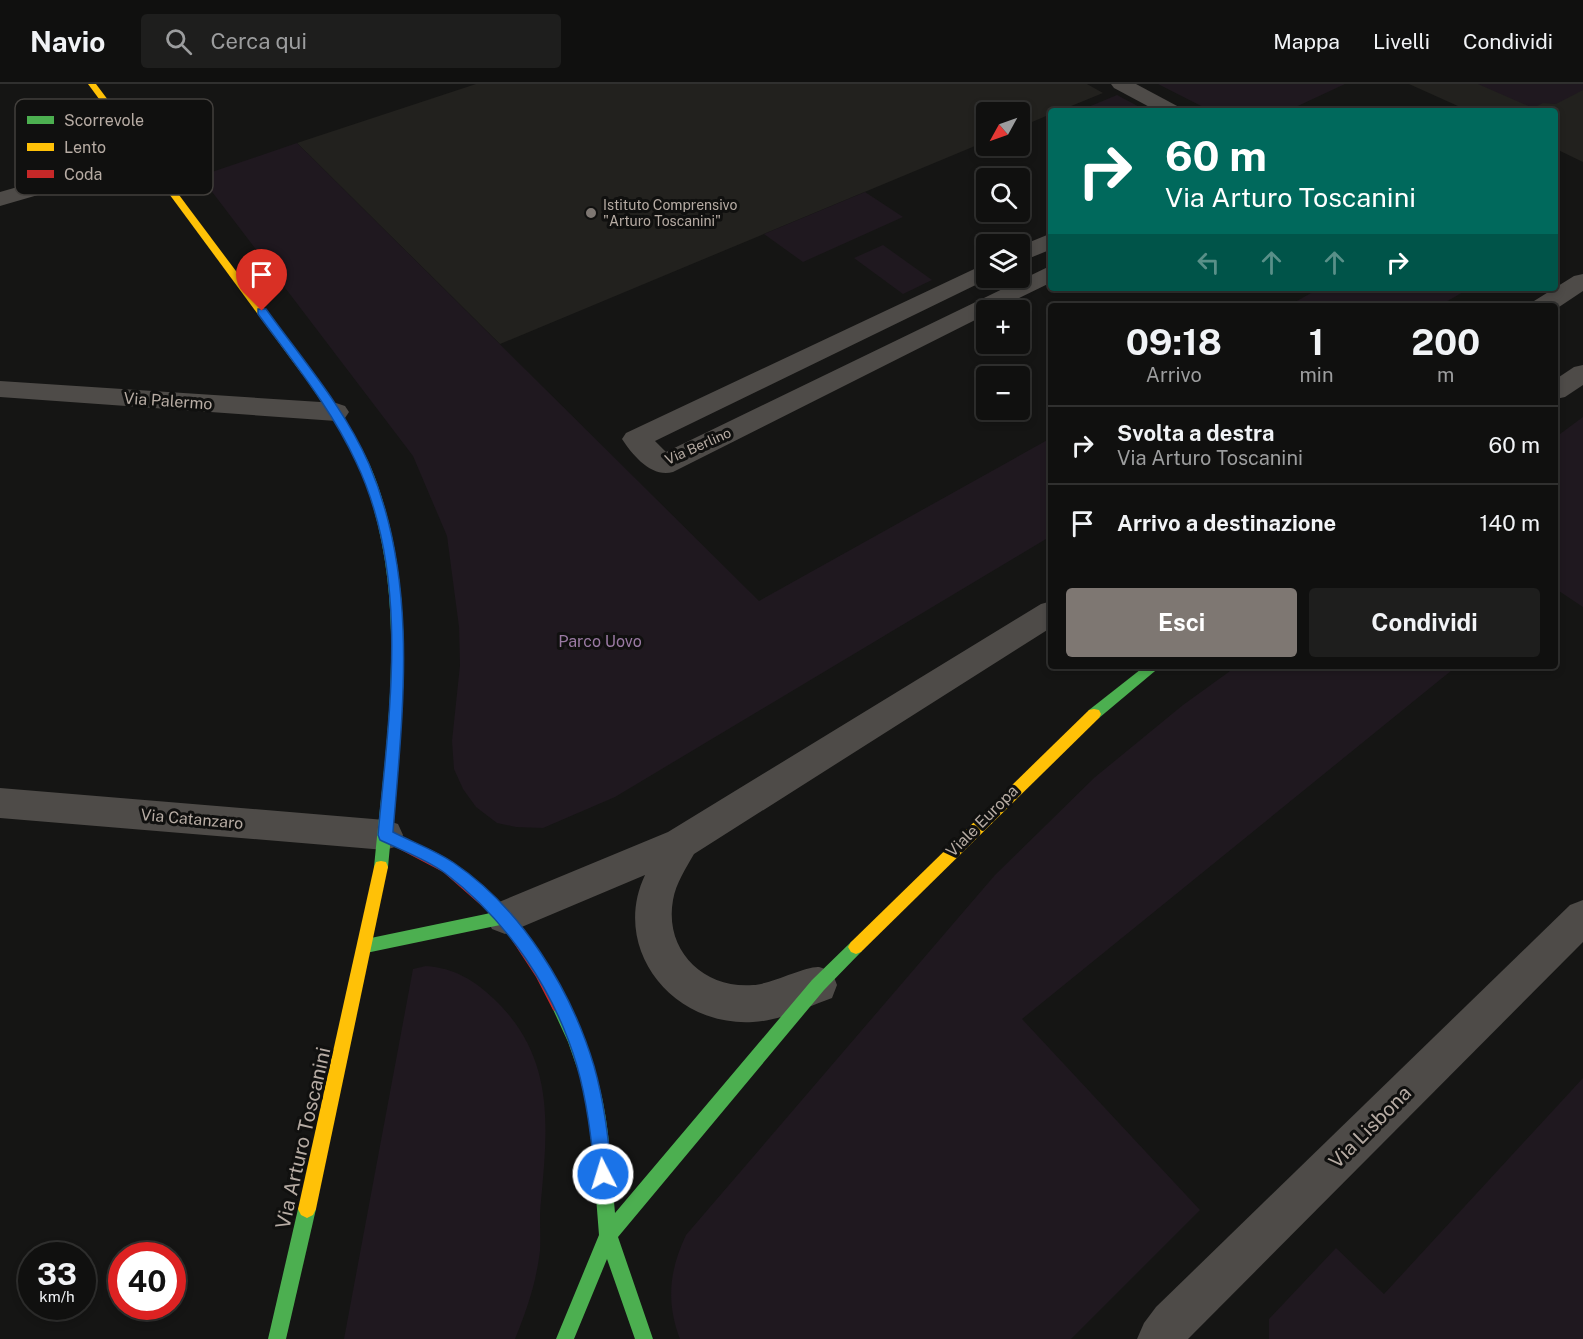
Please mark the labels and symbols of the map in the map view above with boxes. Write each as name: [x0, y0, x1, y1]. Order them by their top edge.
legend: [15, 99, 213, 195]
north arrow: [976, 102, 1030, 156]
text: Scorrevole: [64, 111, 144, 130]
text: Lento: [64, 138, 106, 157]
text: Coda: [64, 165, 102, 184]
place label: Istituto Comprensivo "Arturo Toscanini": [603, 197, 738, 229]
marker: Istituto Comprensivo "Arturo Toscanini": [584, 206, 598, 220]
pin: [236, 249, 287, 311]
street label: Via Palermo: [123, 388, 213, 414]
street label: Via Berlino: [663, 424, 734, 468]
park label: Parco Uovo: [558, 632, 642, 651]
street label: Viale Europa: [942, 781, 1022, 861]
street label: Via Catanzaro: [140, 805, 244, 833]
street label: Via Arturo Toscanini: [270, 1045, 336, 1231]
street label: Via Lisbona: [1324, 1081, 1416, 1173]
position arrow: [571, 1142, 635, 1206]
speed limit sign: 40: [108, 1242, 186, 1320]

